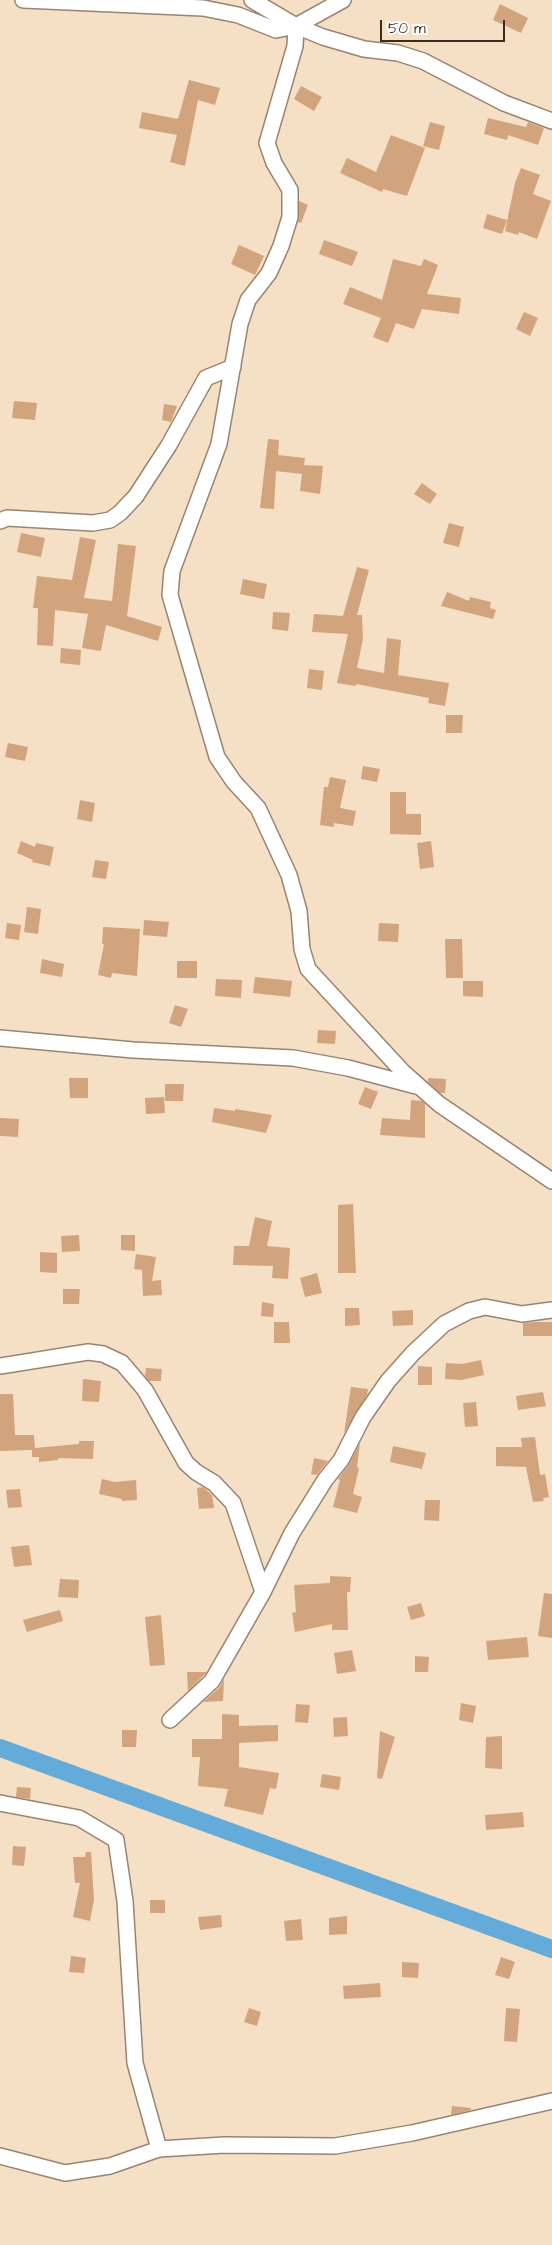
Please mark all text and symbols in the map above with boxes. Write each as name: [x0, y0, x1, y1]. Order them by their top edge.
scale bar: [382, 10, 507, 42]
text: 50 m: [388, 18, 426, 39]

